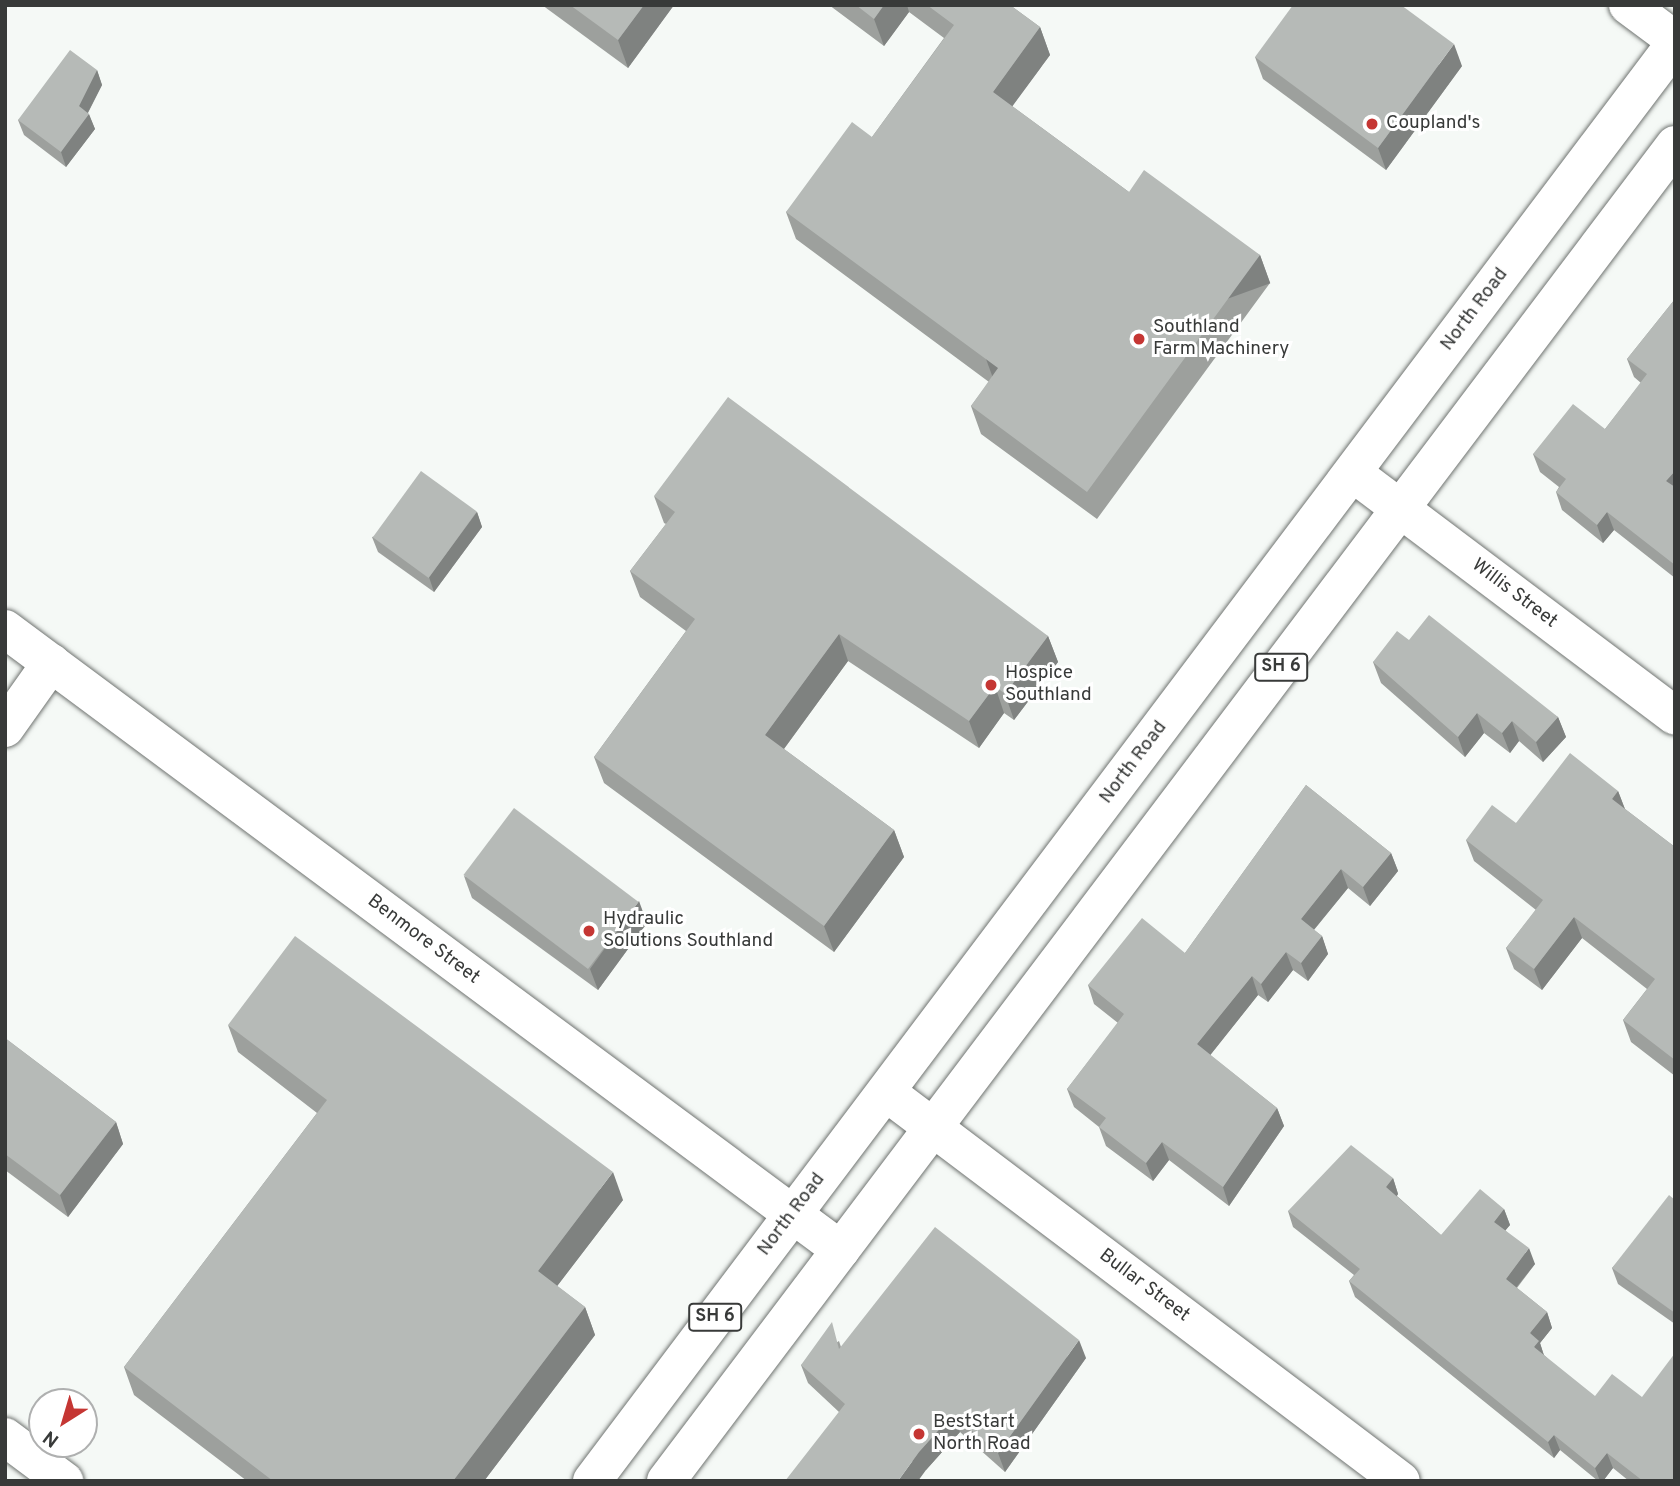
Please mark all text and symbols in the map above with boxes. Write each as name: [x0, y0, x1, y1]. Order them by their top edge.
place label: Coupland's: [1386, 113, 1480, 135]
marker: Coupland's: [1364, 116, 1380, 132]
street label: North Road: [1437, 264, 1513, 356]
place label: Southland Farm Machinery: [1153, 317, 1289, 361]
marker: Southland Farm Machinery: [1131, 331, 1147, 347]
street label: Willis Street: [1467, 554, 1561, 634]
road number: SH 6: [1253, 652, 1309, 682]
place label: Hospice Southland: [1005, 663, 1092, 707]
marker: Hospice Southland: [983, 677, 999, 693]
street label: North Road: [1096, 717, 1172, 809]
street label: Benmore Street: [362, 890, 484, 990]
place label: Hydraulic Solutions Southland: [603, 909, 773, 953]
marker: Hydraulic Solutions Southland: [581, 923, 597, 939]
street label: North Road: [754, 1169, 830, 1261]
street label: Bullar Street: [1094, 1245, 1194, 1327]
road number: SH 6: [687, 1302, 743, 1332]
north arrow: [28, 1388, 98, 1458]
place label: BestStart North Road: [933, 1412, 1031, 1456]
text: N: [39, 1424, 64, 1452]
marker: BestStart North Road: [911, 1426, 927, 1442]

